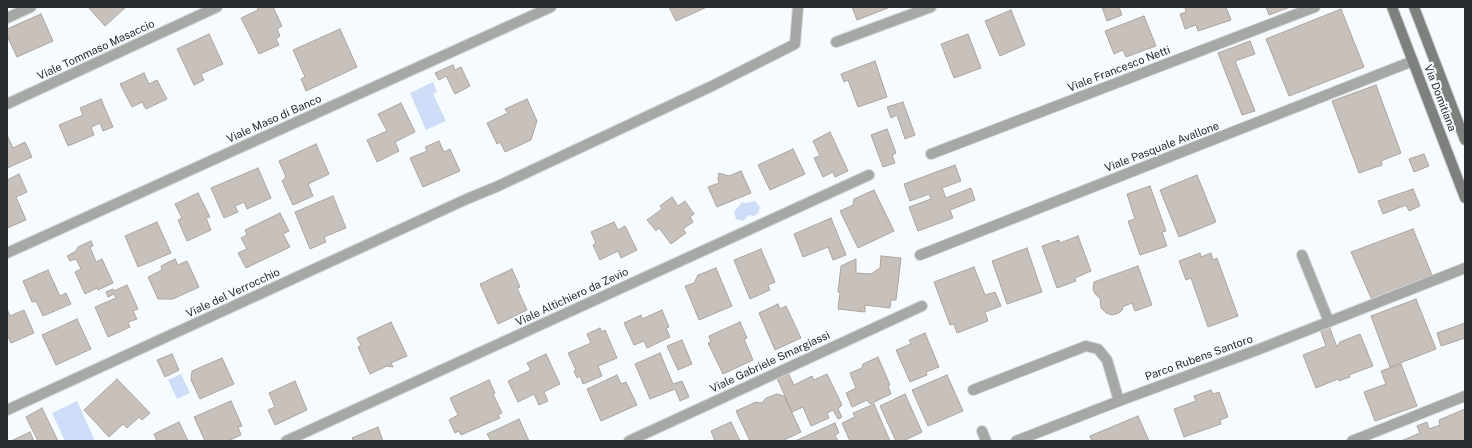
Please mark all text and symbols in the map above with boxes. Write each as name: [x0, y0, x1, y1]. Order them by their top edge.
street label: Viale Tommaso Masaccio: [35, 17, 157, 83]
street label: Viale Francesco Netti: [1066, 43, 1172, 95]
street label: Via Domitiana: [1421, 63, 1459, 133]
street label: Viale Maso di Banco: [225, 92, 323, 146]
street label: Viale Pasquale Avallone: [1103, 119, 1221, 175]
street label: Viale del Verrocchio: [184, 265, 282, 321]
street label: Viale Altichiero da Zevio: [513, 265, 631, 329]
street label: Viale Gabriele Smargiassi: [708, 328, 832, 396]
street label: Parco Rubens Santoro: [1143, 332, 1255, 384]

